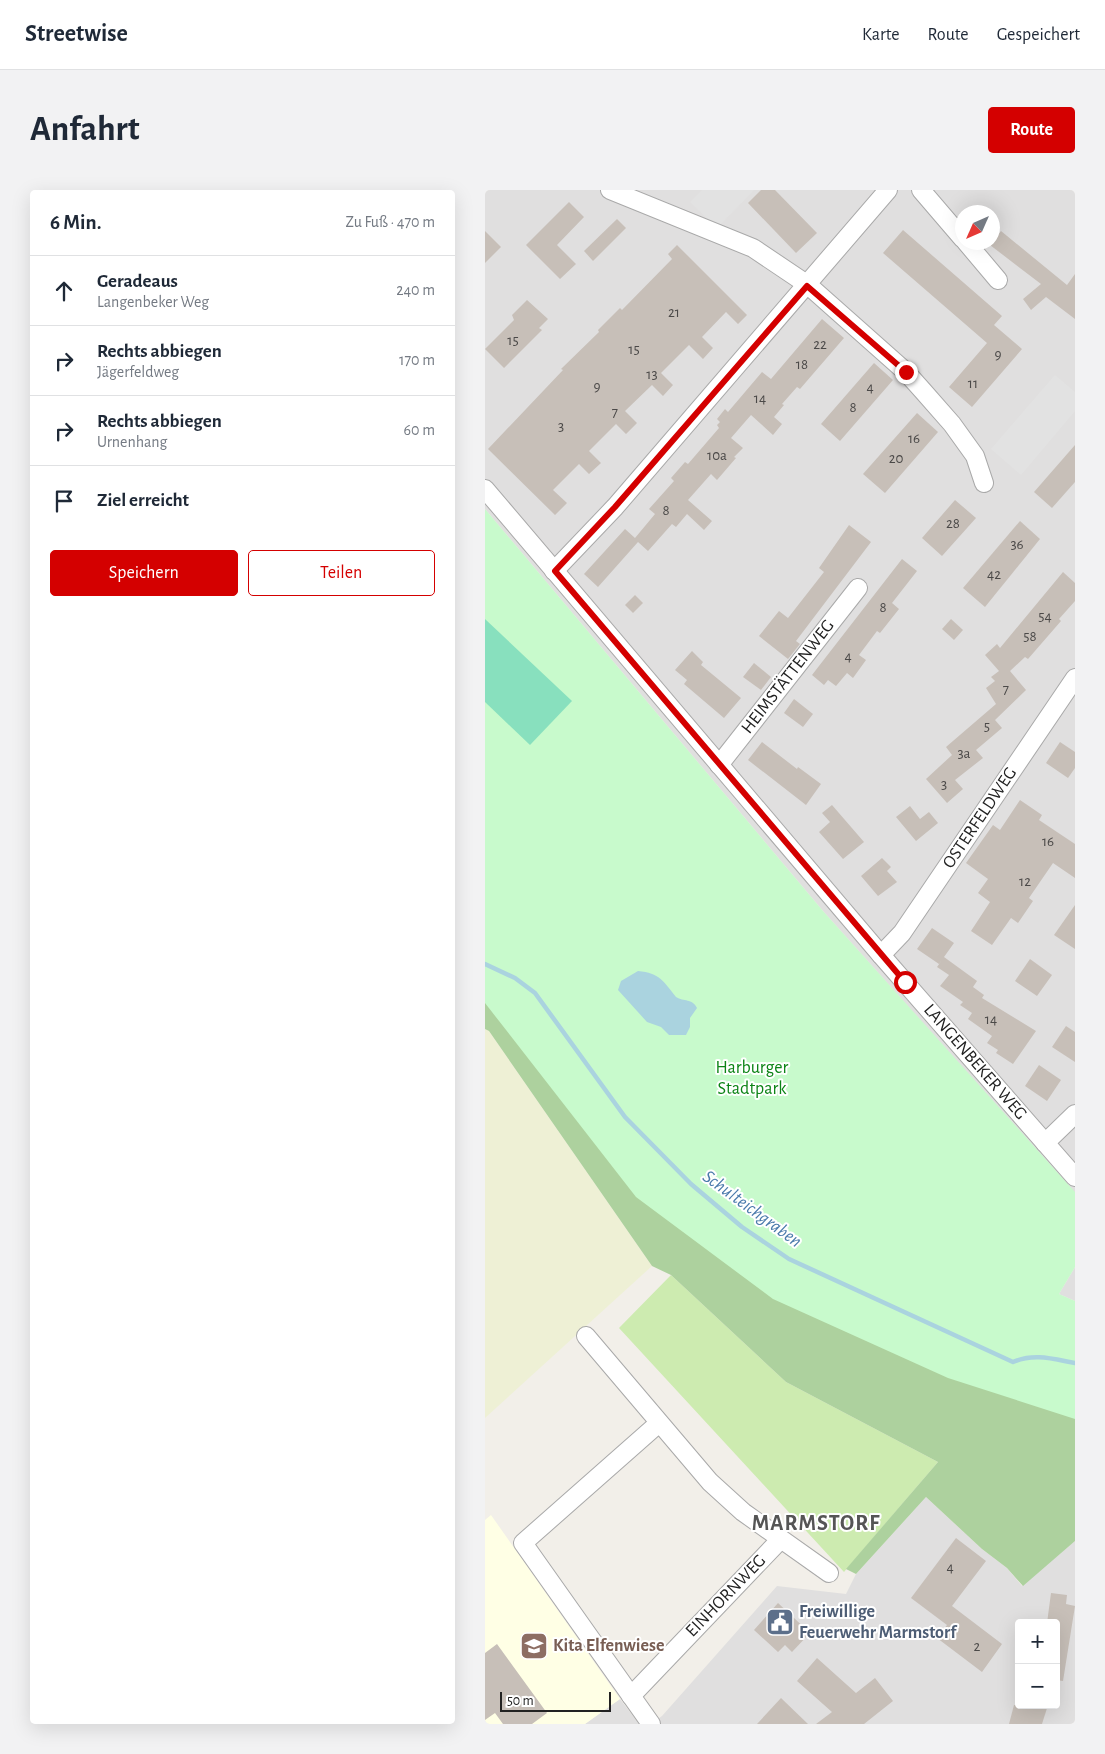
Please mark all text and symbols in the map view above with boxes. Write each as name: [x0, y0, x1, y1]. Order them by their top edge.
text: Streetwise: [25, 22, 128, 46]
text: Karte: [862, 26, 899, 44]
text: Route: [927, 26, 969, 44]
text: Gespeichert: [997, 26, 1080, 44]
button: Route: [988, 107, 1075, 153]
text: Anfahrt: [30, 112, 140, 147]
north arrow: [955, 205, 1000, 250]
text: 6 Min.: [50, 212, 101, 233]
text: Zu Fuß · 470 m: [346, 214, 435, 230]
text: Geradeaus: [97, 272, 178, 291]
icon: ahead: [50, 277, 78, 305]
text: 240 m: [396, 282, 435, 298]
text: Langenbeker Weg: [97, 294, 209, 310]
house number: 21: [668, 305, 680, 320]
house number: 15: [507, 333, 519, 348]
house number: 22: [813, 337, 827, 352]
text: Rechts abbiegen: [97, 342, 222, 361]
house number: 15: [628, 342, 640, 357]
icon: right: [50, 347, 78, 375]
house number: 9: [994, 347, 1002, 362]
text: 170 m: [399, 352, 435, 368]
house number: 18: [796, 357, 808, 372]
route end: [895, 361, 918, 384]
text: Jägerfeldweg: [97, 364, 179, 380]
house number: 13: [646, 367, 658, 382]
house number: 11: [968, 376, 978, 391]
house number: 9: [593, 379, 601, 394]
house number: 4: [866, 380, 874, 395]
house number: 14: [754, 391, 766, 406]
house number: 8: [849, 400, 857, 415]
house number: 7: [612, 405, 618, 420]
text: Rechts abbiegen: [97, 412, 222, 431]
icon: right: [50, 417, 78, 445]
house number: 3: [558, 419, 564, 434]
text: 60 m: [404, 422, 435, 438]
house number: 16: [908, 431, 920, 446]
text: Urnenhang: [97, 434, 167, 450]
house number: 10a: [707, 448, 727, 463]
house number: 20: [889, 451, 903, 466]
icon: arrive: [50, 487, 78, 515]
text: Ziel erreicht: [97, 491, 189, 510]
house number: 8: [662, 503, 670, 518]
house number: 28: [946, 516, 960, 531]
house number: 36: [1010, 537, 1024, 552]
button: Speichern: [50, 550, 238, 596]
button: Teilen: [248, 550, 435, 596]
house number: 42: [987, 567, 1001, 582]
house number: 8: [879, 600, 887, 615]
house number: 54: [1038, 609, 1052, 624]
street label: HEIMSTÄTTENWEG: [737, 615, 838, 737]
house number: 58: [1023, 629, 1037, 644]
house number: 4: [844, 649, 852, 664]
house number: 7: [1003, 682, 1009, 697]
house number: 5: [984, 719, 990, 734]
house number: 3a: [957, 746, 971, 761]
street label: OSTERFELDWEG: [940, 764, 1020, 872]
house number: 3: [941, 777, 947, 792]
house number: 16: [1042, 834, 1054, 849]
house number: 12: [1019, 874, 1031, 889]
route start: [894, 971, 917, 994]
street label: LANGENBEKER WEG: [920, 1001, 1030, 1123]
house number: 14: [985, 1012, 997, 1027]
park label: Harburger Stadtpark: [716, 1059, 789, 1098]
water label: Schulteichgraben: [699, 1167, 805, 1251]
district label: MARMSTORF: [752, 1512, 880, 1534]
street label: EINHORNWEG: [683, 1551, 769, 1641]
house number: 4: [946, 1560, 954, 1575]
place label: Freiwillige Feuerwehr Marmstorf: [799, 1603, 958, 1642]
public building icon: Freiwillige Feuerwehr Marmstorf: [765, 1607, 795, 1637]
map controls: [1015, 1619, 1060, 1709]
button: +: [1015, 1619, 1060, 1664]
school or university icon: Kita Elfenwiese: [519, 1631, 549, 1661]
place label: Kita Elfenwiese: [553, 1637, 664, 1655]
house number: 2: [974, 1639, 981, 1654]
button: −: [1015, 1664, 1060, 1709]
scale bar: [500, 1689, 611, 1712]
text: 50 m: [507, 1694, 534, 1708]

